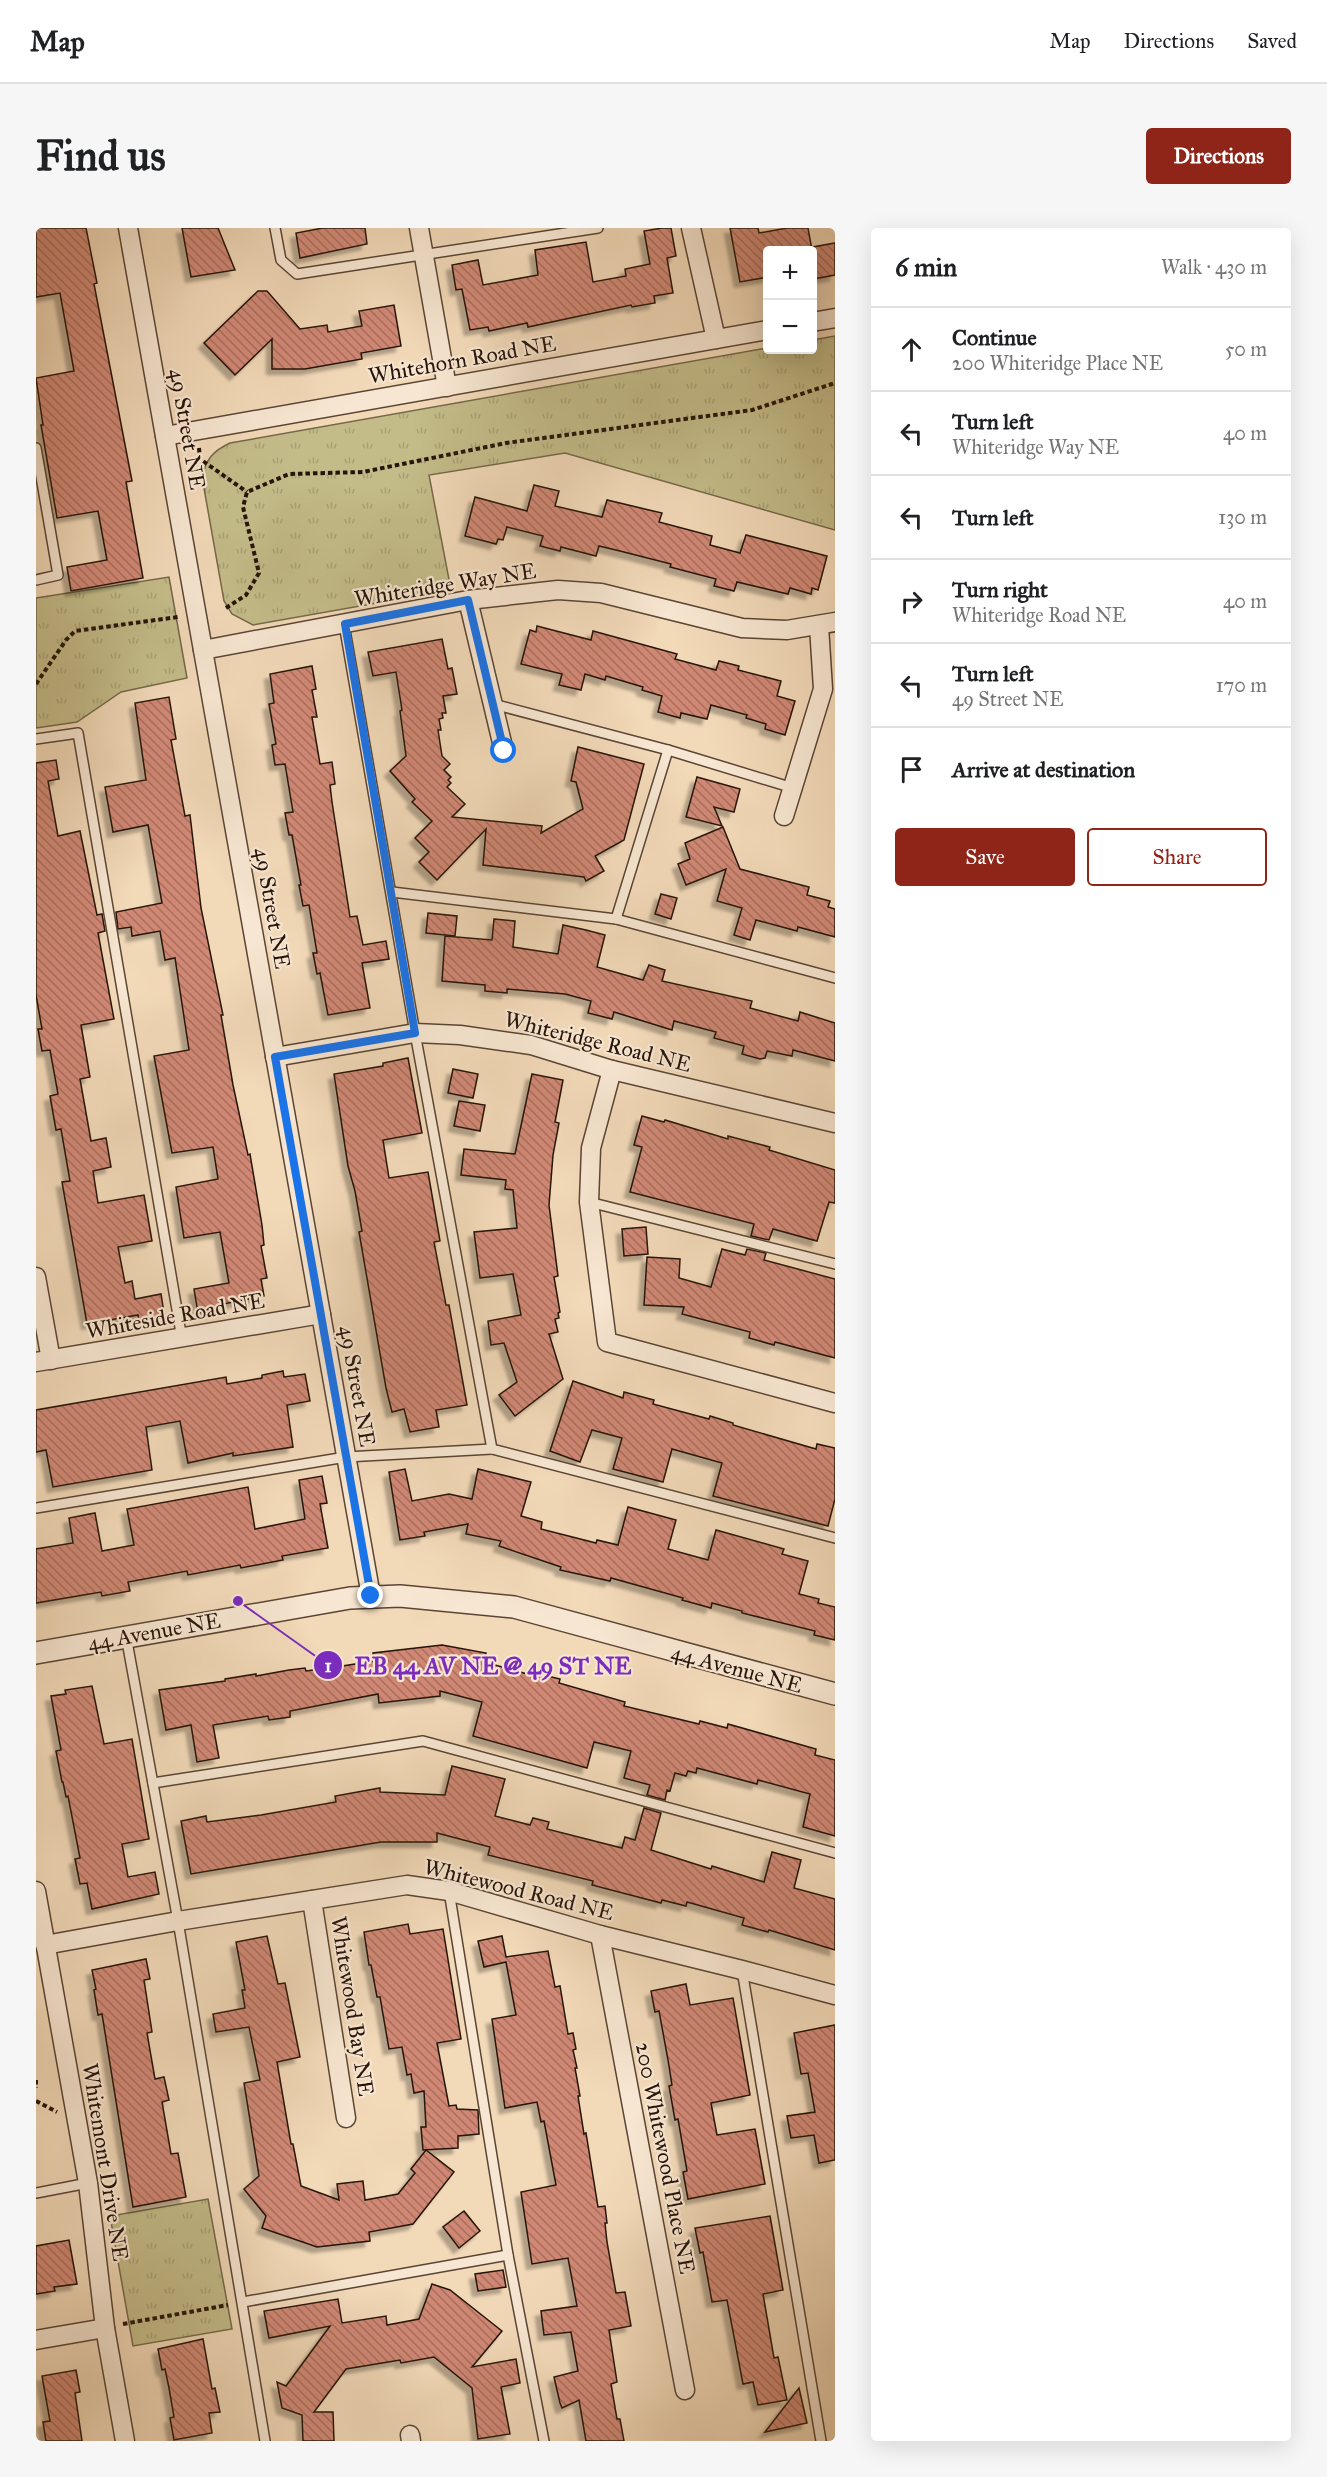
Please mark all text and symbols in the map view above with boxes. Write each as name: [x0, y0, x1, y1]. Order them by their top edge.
text: Map: [30, 24, 85, 59]
text: Map: [1050, 28, 1091, 54]
text: Directions: [1124, 28, 1214, 54]
text: Saved: [1247, 28, 1297, 54]
button: Directions: [1146, 128, 1291, 184]
text: Find us: [36, 130, 166, 182]
map controls: [763, 246, 817, 354]
button: +: [763, 246, 817, 300]
text: 6 min: [895, 251, 957, 283]
text: Walk · 430 m: [1161, 255, 1267, 279]
button: −: [763, 300, 817, 354]
text: Continue: [952, 324, 1037, 351]
street label: Whitehorn Road NE: [366, 330, 558, 389]
icon: ahead: [895, 333, 928, 366]
text: 50 m: [1225, 337, 1267, 361]
text: 200 Whiteridge Place NE: [952, 351, 1163, 375]
street label: 49 Street NE: [164, 366, 211, 492]
text: Turn left: [952, 408, 1034, 435]
icon: left: [895, 417, 928, 450]
text: 40 m: [1223, 421, 1267, 445]
text: Whiteridge Way NE: [952, 435, 1119, 459]
icon: left: [895, 501, 928, 534]
text: Turn left: [952, 504, 1034, 531]
text: 130 m: [1218, 505, 1267, 529]
street label: Whiteridge Way NE: [352, 557, 538, 612]
text: Turn right: [952, 576, 1048, 603]
icon: right: [895, 585, 928, 618]
text: 40 m: [1223, 589, 1267, 613]
text: Whiteridge Road NE: [952, 603, 1126, 627]
text: Turn left: [952, 660, 1034, 687]
icon: left: [895, 669, 928, 702]
text: 170 m: [1216, 673, 1267, 697]
text: 49 Street NE: [952, 687, 1063, 711]
route start: [490, 737, 516, 763]
icon: arrive: [895, 753, 928, 786]
text: Arrive at destination: [952, 756, 1135, 783]
button: Save: [895, 828, 1075, 886]
button: Share: [1087, 828, 1267, 886]
street label: 49 Street NE: [249, 845, 296, 971]
street label: Whiteridge Road NE: [502, 1005, 694, 1078]
street label: Whiteside Road NE: [84, 1286, 267, 1345]
street label: 49 Street NE: [334, 1323, 381, 1449]
route end: [357, 1582, 383, 1608]
street label: 44 Avenue NE: [86, 1606, 223, 1656]
street label: 44 Avenue NE: [668, 1638, 806, 1699]
callout: EB 44 AV NE @ 49 ST NE: [313, 1644, 644, 1686]
text: EB 44 AV NE @ 49 ST NE: [354, 1651, 632, 1681]
text: 1: [324, 1655, 332, 1677]
street label: Whitewood Road NE: [421, 1853, 617, 1926]
street label: Whitewood Bay NE: [325, 1914, 380, 2098]
street label: 200 Whitewood Place NE: [630, 2040, 701, 2276]
street label: Whitemont Drive NE: [77, 2061, 135, 2263]

